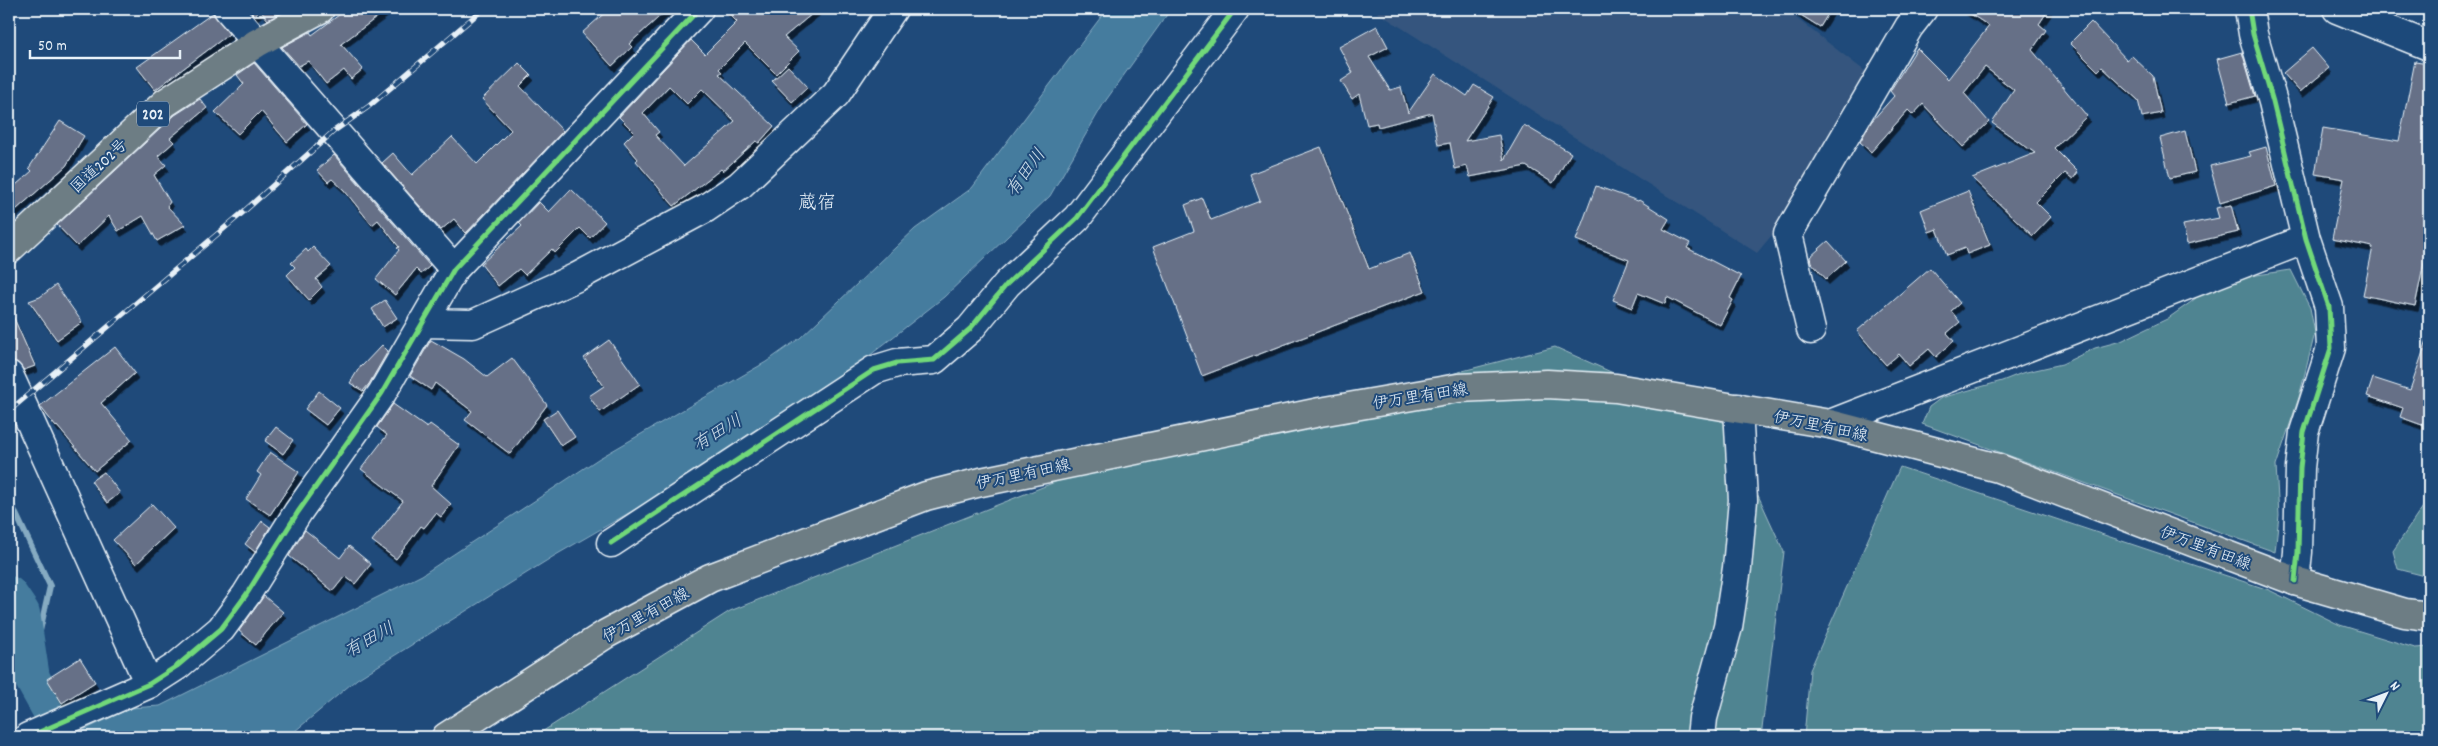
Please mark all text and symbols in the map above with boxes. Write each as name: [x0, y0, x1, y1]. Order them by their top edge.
scale bar: [30, 28, 180, 60]
text: 50 m: [38, 36, 67, 58]
road number: 202: [137, 102, 169, 126]
street label: 国道202号: [66, 134, 133, 199]
water label: 有田川: [1001, 144, 1053, 203]
district label: 蔵宿: [798, 191, 836, 218]
street label: 伊万里有田線: [1371, 379, 1470, 416]
street label: 伊万里有田線: [1771, 406, 1870, 449]
water label: 有田川: [689, 410, 748, 459]
street label: 伊万里有田線: [974, 454, 1073, 497]
street label: 伊万里有田線: [2156, 521, 2254, 577]
street label: 伊万里有田線: [599, 583, 694, 650]
water label: 有田川: [341, 617, 400, 665]
north arrow: [2360, 668, 2410, 718]
text: N: [2384, 677, 2404, 696]

